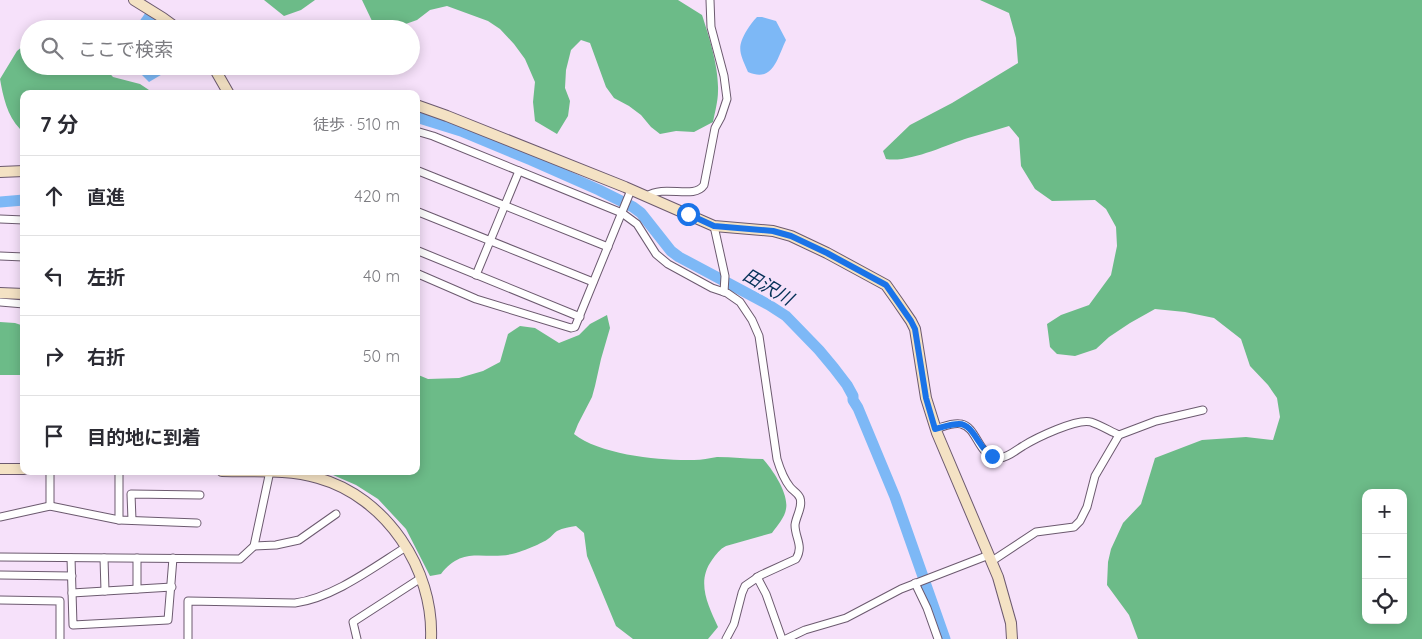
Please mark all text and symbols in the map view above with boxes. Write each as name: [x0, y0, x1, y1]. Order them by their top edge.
search box: [20, 20, 420, 75]
icon: search: [38, 34, 66, 62]
text: ここで検索: [78, 37, 173, 61]
text: 7 分: [40, 111, 78, 137]
text: 徒歩 · 510 m: [313, 114, 400, 134]
icon: ahead: [40, 182, 68, 210]
text: 直進: [87, 185, 125, 209]
text: 420 m: [354, 186, 400, 206]
route start: [677, 203, 700, 226]
icon: left: [40, 262, 68, 290]
water label: 田沢川: [739, 263, 799, 311]
text: 左折: [87, 265, 125, 289]
text: 40 m: [363, 266, 400, 286]
icon: right: [40, 342, 68, 370]
text: 右折: [87, 345, 125, 369]
text: 50 m: [363, 346, 400, 366]
icon: arrive: [40, 422, 68, 450]
text: 目的地に到着: [87, 425, 201, 449]
route end: [981, 445, 1004, 468]
map controls: [1362, 489, 1407, 624]
button: +: [1362, 489, 1407, 534]
button: −: [1362, 534, 1407, 579]
button: locate: [1362, 579, 1407, 624]

